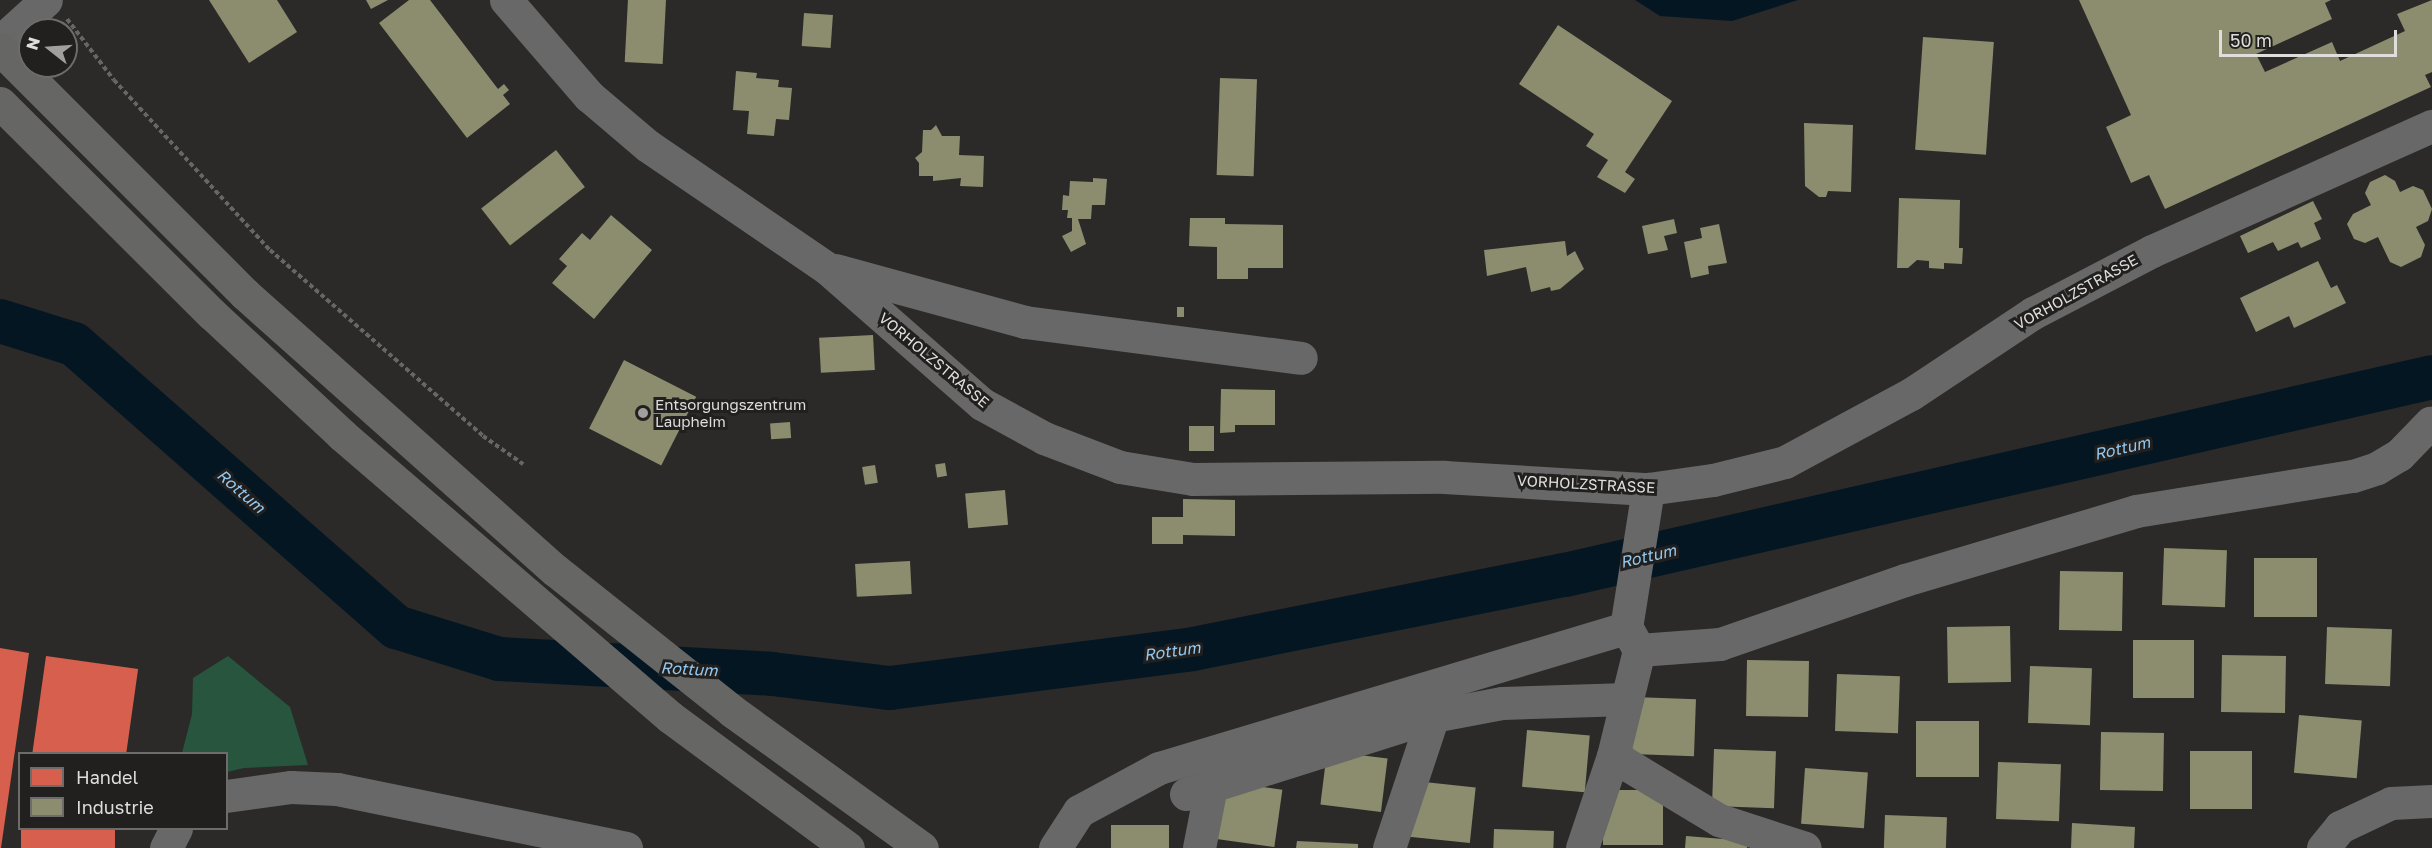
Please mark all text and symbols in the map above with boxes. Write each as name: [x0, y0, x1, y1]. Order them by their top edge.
north arrow: [18, 18, 78, 78]
scale bar: [2222, 18, 2400, 56]
text: 50 m: [2230, 29, 2272, 51]
text: N: [21, 35, 44, 52]
street label: VORHOLZSTRASSE: [2011, 251, 2141, 333]
street label: VORHOLZSTRASSE: [875, 309, 993, 411]
place label: Entsorgungszentrum Laupheim: [655, 395, 806, 430]
marker: Entsorgungszentrum Laupheim: [636, 406, 650, 420]
water label: Rottum: [2092, 432, 2152, 464]
water label: Rottum: [213, 465, 269, 517]
street label: VORHOLZSTRASSE: [1516, 471, 1656, 497]
water label: Rottum: [1618, 540, 1678, 572]
water label: Rottum: [1143, 638, 1201, 664]
water label: Rottum: [660, 658, 718, 680]
legend: [18, 752, 228, 830]
text: Handel: [76, 766, 138, 788]
text: Industrie: [76, 796, 154, 818]

